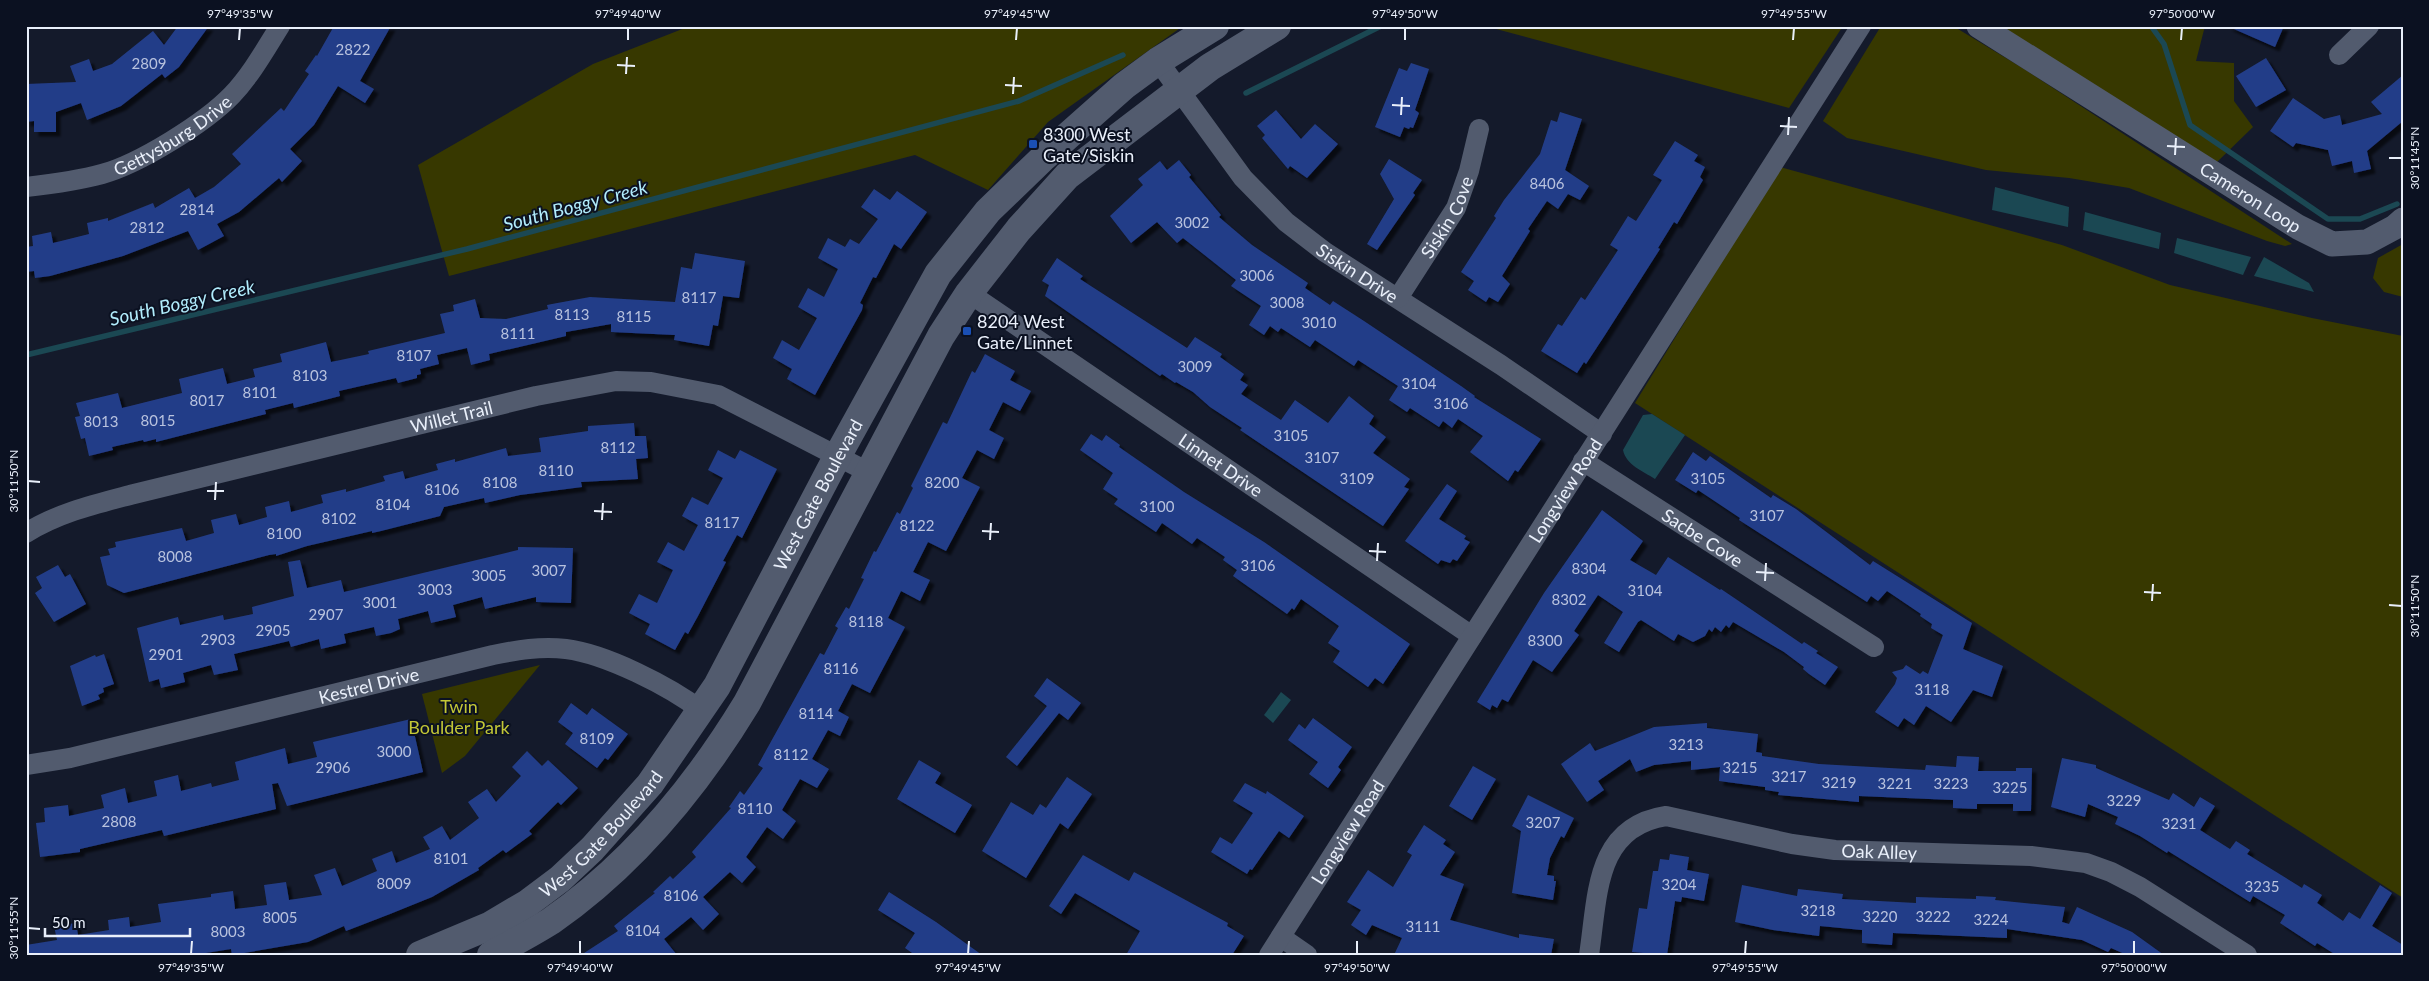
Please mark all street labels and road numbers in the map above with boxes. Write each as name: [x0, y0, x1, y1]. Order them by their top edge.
street label: Gettysburg Drive: [110, 90, 236, 180]
street label: Cameron Loop: [2196, 157, 2305, 237]
street label: Siskin Cove: [1416, 173, 1477, 262]
street label: Siskin Drive: [1312, 239, 1403, 307]
street label: Willet Trail: [408, 396, 495, 437]
street label: West Gate Boulevard: [769, 415, 867, 574]
street label: Linnet Drive: [1175, 428, 1267, 501]
street label: Longview Road: [1524, 434, 1607, 547]
street label: Sacbe Cove: [1658, 503, 1747, 571]
street label: Kestrel Drive: [316, 662, 421, 708]
street label: West Gate Boulevard: [535, 766, 667, 902]
street label: Longview Road: [1306, 776, 1389, 888]
street label: Oak Alley: [1841, 839, 1918, 864]

